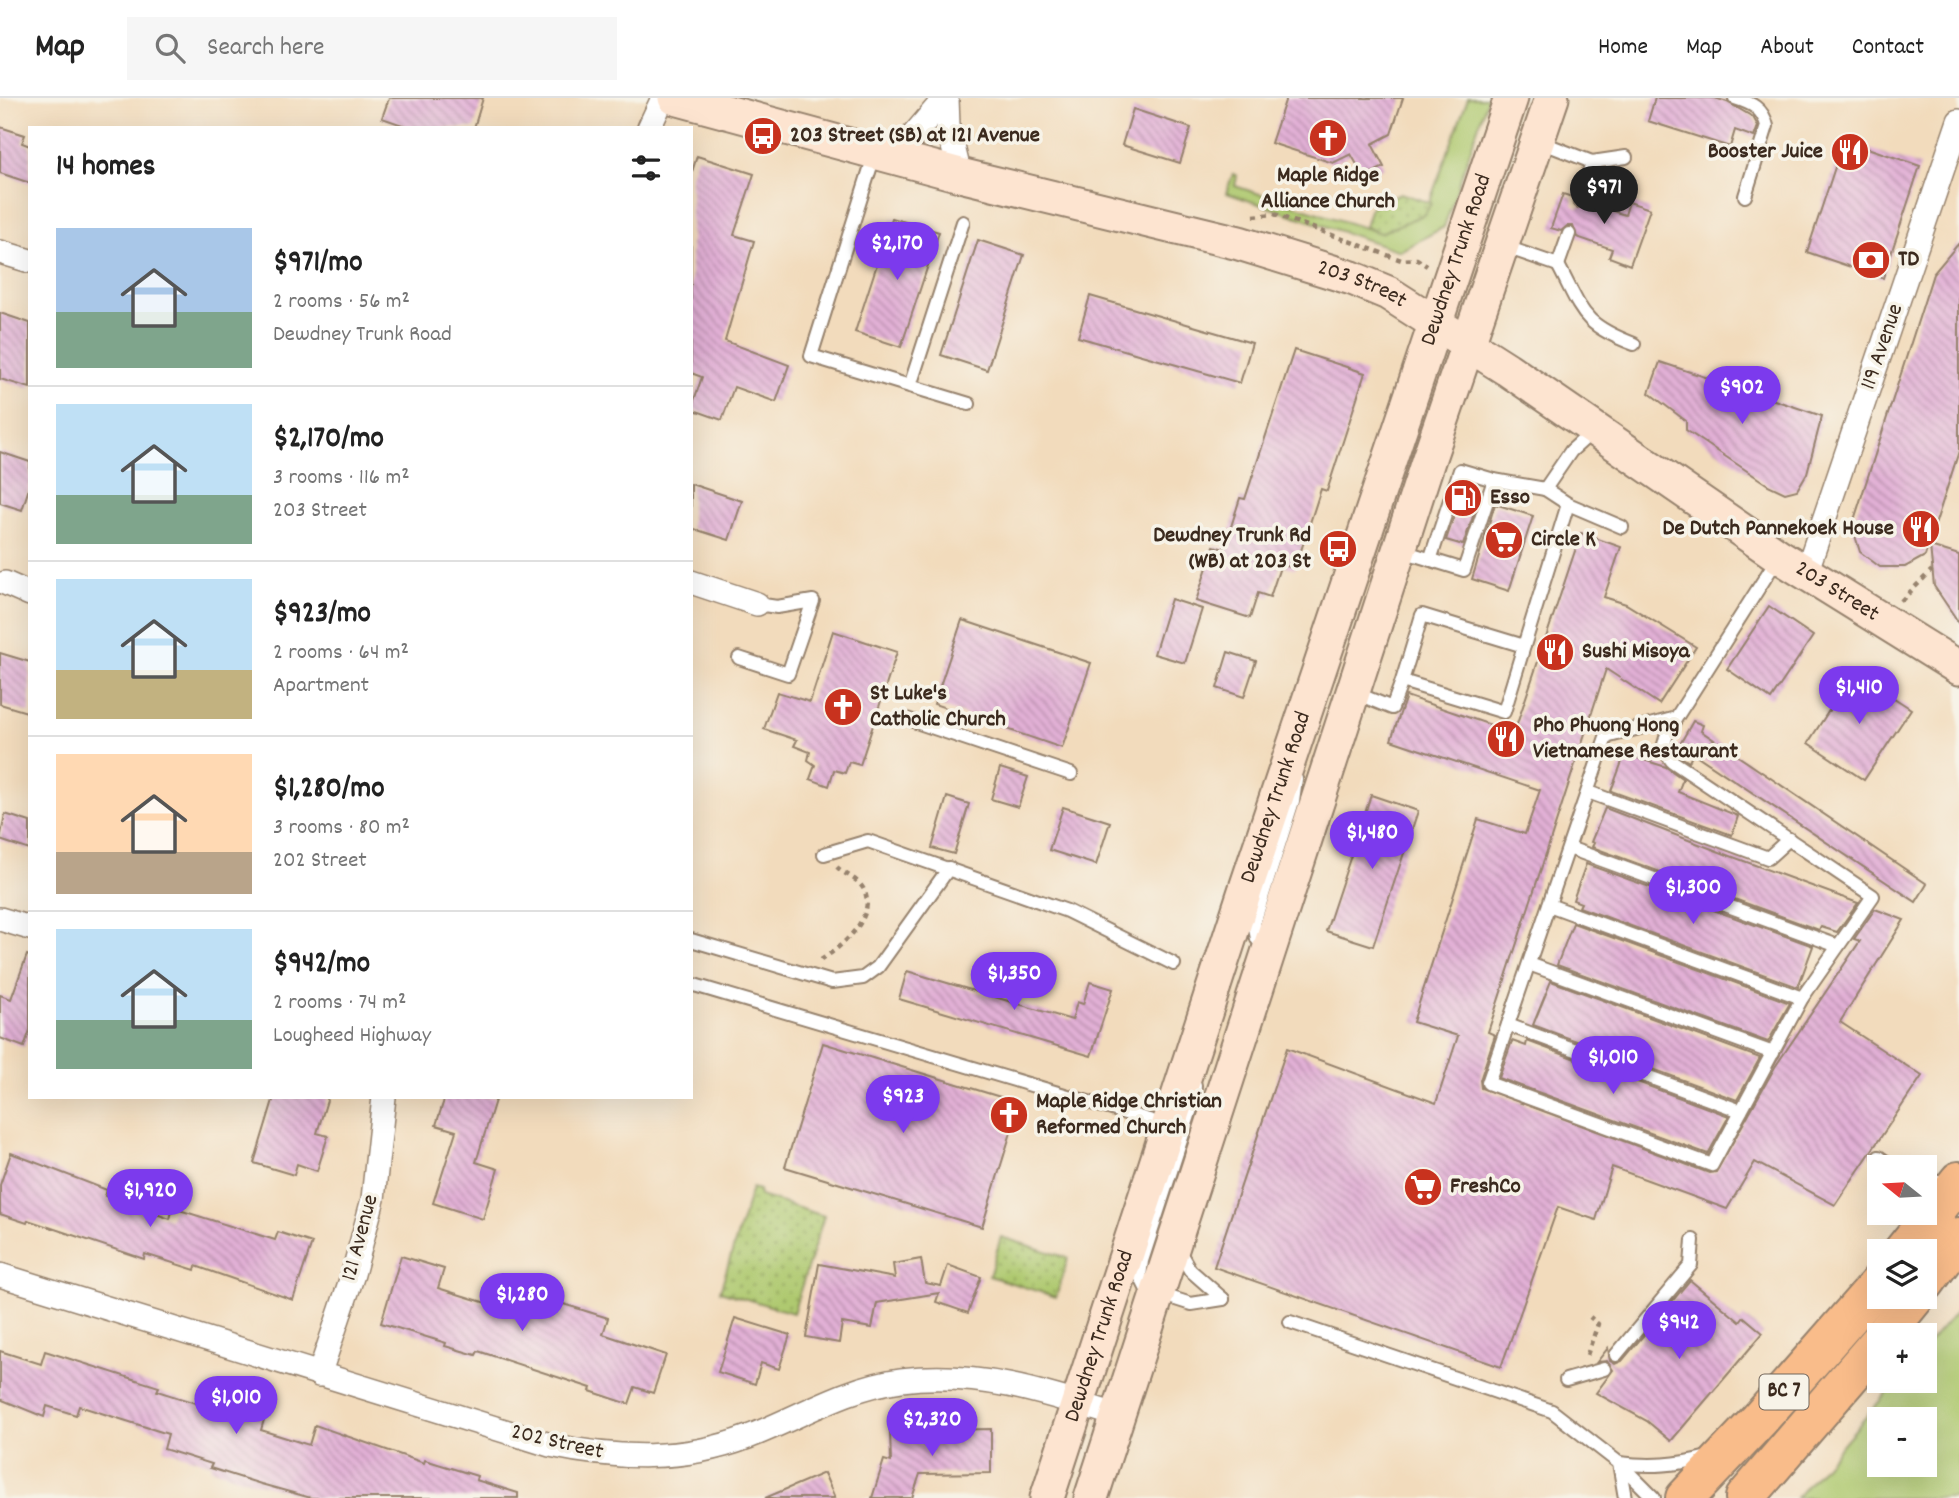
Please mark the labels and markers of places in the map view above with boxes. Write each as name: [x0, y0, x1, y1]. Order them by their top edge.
bus stop icon: 203 Street (SB) at 121 Avenue: [742, 115, 784, 157]
church icon: Maple Ridge Alliance Church: [1307, 117, 1349, 159]
place label: 203 Street (SB) at 121 Avenue: [790, 120, 1040, 153]
restaurant icon: Booster Juice: [1829, 131, 1871, 173]
place label: Booster Juice: [1708, 136, 1823, 169]
place label: Maple Ridge Alliance Church: [1261, 160, 1395, 219]
pin: $971: [1563, 166, 1645, 226]
pin: $2,170: [840, 222, 954, 282]
bank icon: TD: [1850, 239, 1892, 281]
place label: TD: [1898, 244, 1919, 277]
pin: $902: [1701, 366, 1783, 426]
fuel station icon: Esso: [1442, 477, 1484, 519]
place label: Esso: [1490, 482, 1530, 515]
restaurant icon: De Dutch Pannekoek House: [1900, 508, 1942, 550]
place label: De Dutch Pannekoek House: [1663, 513, 1894, 546]
supermarket icon: Circle K: [1483, 519, 1525, 561]
place label: Dewdney Trunk Rd (WB) at 203 St: [1153, 520, 1312, 579]
place label: Circle K: [1531, 524, 1596, 557]
bus stop icon: Dewdney Trunk Rd (WB) at 203 St: [1317, 528, 1359, 570]
restaurant icon: Sushi Misoya: [1534, 631, 1576, 673]
place label: Sushi Misoya: [1582, 636, 1691, 669]
pin: $1,410: [1802, 666, 1916, 726]
place label: St Luke's Catholic Church: [870, 678, 1006, 737]
church icon: St Luke's Catholic Church: [822, 686, 864, 728]
place label: Pho Phuong Hong Vietnamese Restaurant: [1533, 710, 1738, 769]
restaurant icon: Pho Phuong Hong Vietnamese Restaurant: [1485, 718, 1527, 760]
pin: $1,480: [1315, 812, 1429, 871]
pin: $1,300: [1636, 866, 1750, 926]
pin: $1,350: [957, 953, 1071, 1012]
pin: $1,010: [1556, 1037, 1670, 1096]
pin: $923: [862, 1076, 944, 1135]
place label: Maple Ridge Christian Reformed Church: [1036, 1086, 1222, 1145]
church icon: Maple Ridge Christian Reformed Church: [988, 1094, 1030, 1136]
supermarket icon: FreshCo: [1402, 1166, 1444, 1208]
pin: $1,920: [93, 1170, 207, 1229]
place label: FreshCo: [1450, 1171, 1521, 1204]
pin: $1,280: [465, 1274, 579, 1333]
pin: $942: [1638, 1302, 1720, 1361]
pin: $1,010: [179, 1376, 293, 1436]
pin: $2,320: [875, 1398, 989, 1458]

